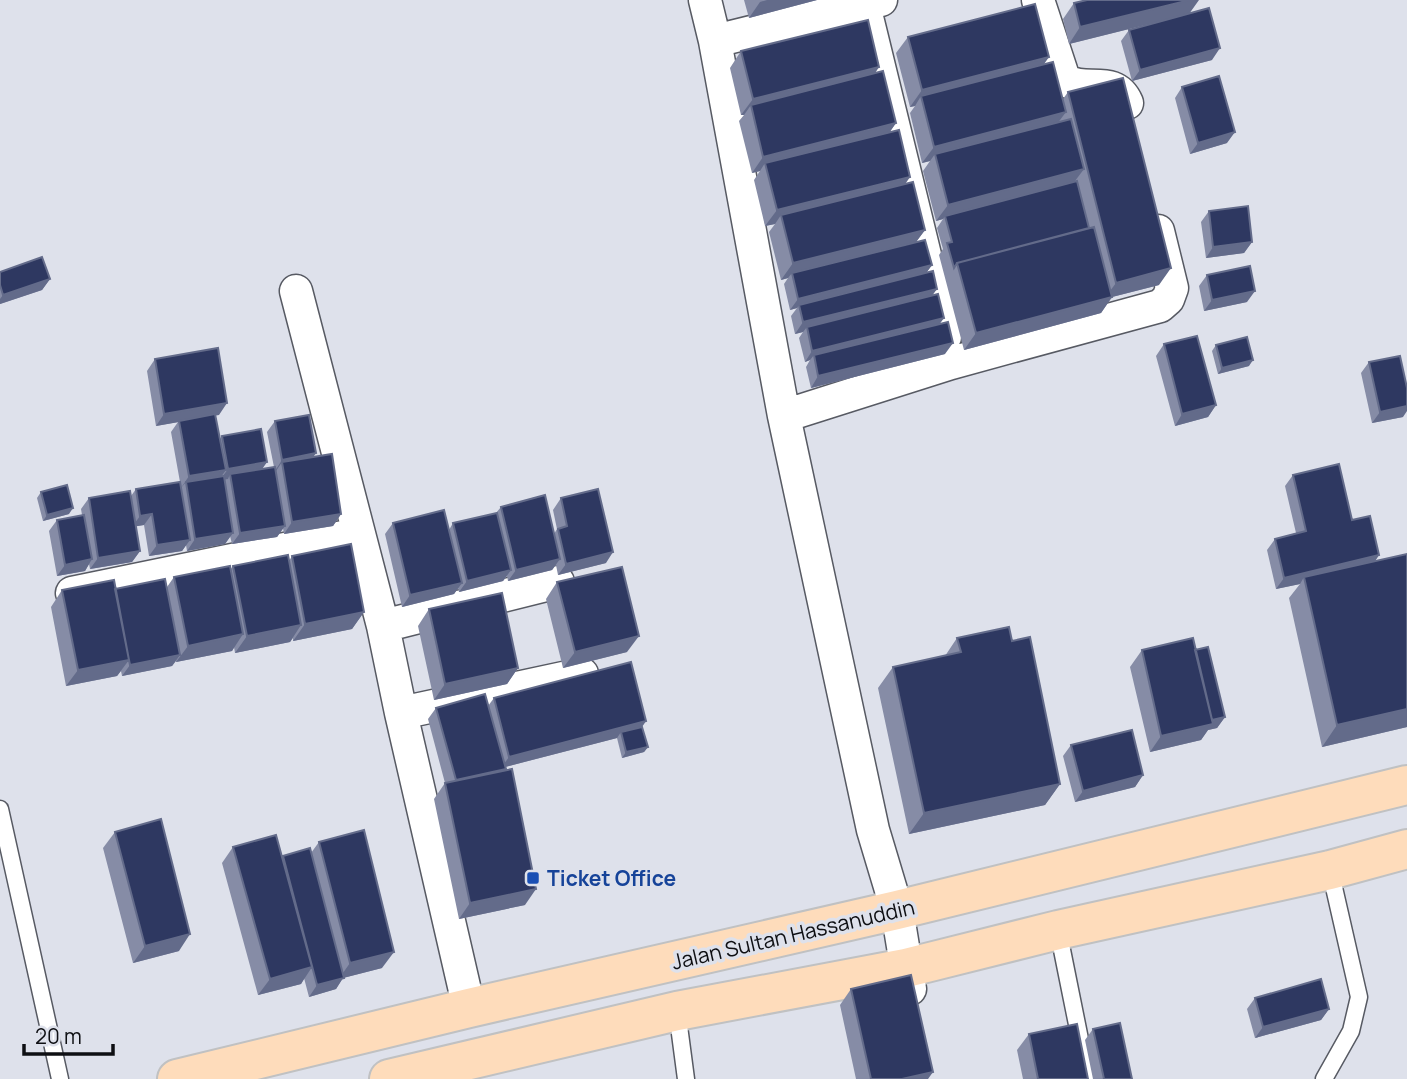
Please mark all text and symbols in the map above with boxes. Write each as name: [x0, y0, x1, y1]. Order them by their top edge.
place label: Ticket Office: [547, 864, 676, 892]
marker: Ticket Office: [525, 870, 541, 886]
street label: Jalan Sultan Hassanuddin: [669, 892, 917, 976]
scale bar: [24, 1012, 114, 1056]
text: 20 m: [35, 1022, 82, 1050]

